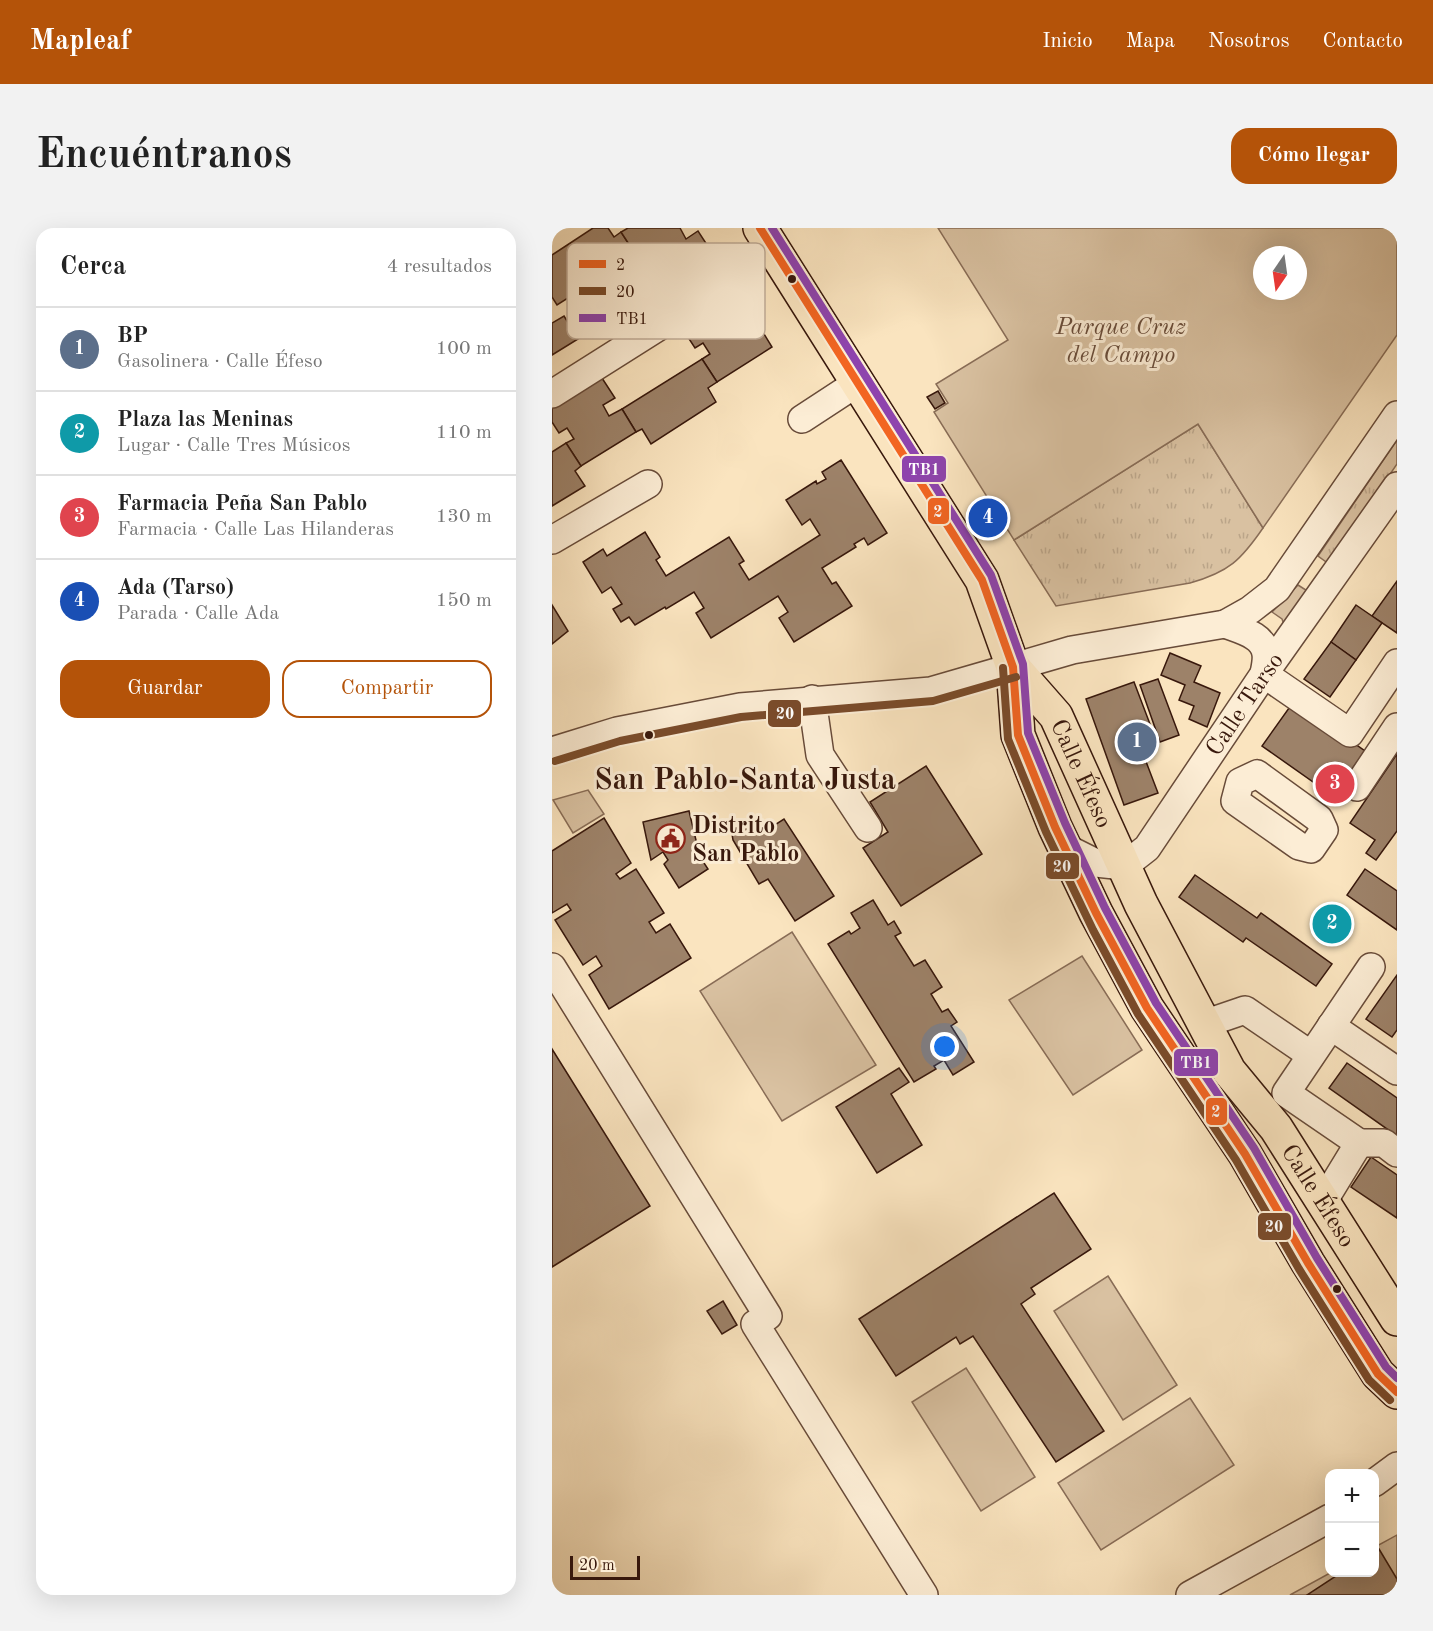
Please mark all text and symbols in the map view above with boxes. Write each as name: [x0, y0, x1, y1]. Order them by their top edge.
text: Mapleaf: [30, 28, 130, 56]
text: Inicio: [1042, 31, 1093, 52]
text: Mapa: [1126, 31, 1175, 52]
text: Nosotros: [1208, 31, 1290, 52]
text: Contacto: [1323, 31, 1403, 52]
button: Cómo llegar: [1231, 128, 1397, 184]
text: Encuéntranos: [36, 135, 292, 177]
legend: [567, 243, 765, 339]
north arrow: [1253, 246, 1307, 300]
text: Cerca: [60, 254, 126, 280]
text: 4 resultados: [387, 257, 492, 277]
text: 2: [616, 258, 625, 274]
unlabelled marker: [786, 273, 798, 285]
text: 20: [616, 285, 635, 301]
text: TB1: [616, 312, 648, 328]
park label: Parque Cruz del Campo: [1055, 316, 1186, 368]
text: BP: [117, 325, 148, 347]
text: 1: [74, 339, 85, 359]
text: 100 m: [436, 339, 492, 359]
text: Gasolinera · Calle Éfeso: [117, 352, 323, 372]
text: Plaza las Meninas: [117, 409, 293, 431]
text: 2: [74, 423, 85, 443]
text: 110 m: [436, 423, 492, 443]
text: Lugar · Calle Tres Músicos: [117, 436, 350, 456]
line badge: TB1: [901, 455, 947, 483]
text: TB1: [908, 463, 940, 479]
text: Farmacia Peña San Pablo: [117, 493, 367, 515]
pin: 4: [968, 496, 1008, 540]
line badge: 2: [927, 497, 950, 525]
text: 2: [933, 505, 943, 521]
text: 3: [74, 507, 85, 527]
text: 130 m: [436, 507, 492, 527]
text: Farmacia · Calle Las Hilanderas: [117, 520, 394, 540]
text: Ada (Tarso): [117, 577, 234, 599]
text: 4: [74, 591, 85, 611]
text: 150 m: [436, 591, 492, 611]
text: Parada · Calle Ada: [117, 604, 279, 624]
street label: Calle Tarso: [1203, 649, 1289, 761]
button: Guardar: [60, 660, 270, 718]
button: Compartir: [282, 660, 492, 718]
line badge: 20: [767, 699, 802, 728]
text: 20: [776, 707, 794, 723]
street label: Calle Éfeso: [1045, 716, 1115, 832]
pin: 1: [1118, 720, 1156, 764]
unlabelled marker: [643, 729, 655, 741]
pin: 3: [1316, 762, 1354, 806]
district label: San Pablo-Santa Justa: [594, 766, 896, 796]
place label: Distrito San Pablo: [692, 815, 799, 867]
public building icon: Distrito San Pablo: [655, 823, 687, 855]
line badge: 20: [1045, 852, 1080, 880]
text: 20: [1053, 860, 1071, 876]
pin: 2: [1312, 902, 1352, 946]
your location: [930, 1032, 959, 1061]
line badge: TB1: [1173, 1048, 1219, 1077]
text: TB1: [1180, 1056, 1212, 1072]
line badge: 2: [1205, 1097, 1228, 1126]
text: 2: [1211, 1105, 1221, 1121]
street label: Calle Éfeso: [1276, 1141, 1358, 1252]
line badge: 20: [1257, 1212, 1292, 1241]
text: 20: [1265, 1220, 1283, 1236]
unlabelled marker: [1331, 1283, 1343, 1295]
map controls: [1325, 1469, 1379, 1577]
button: +: [1325, 1469, 1379, 1523]
button: −: [1325, 1523, 1379, 1577]
scale bar: [570, 1553, 640, 1580]
text: 20 m: [579, 1558, 615, 1574]

